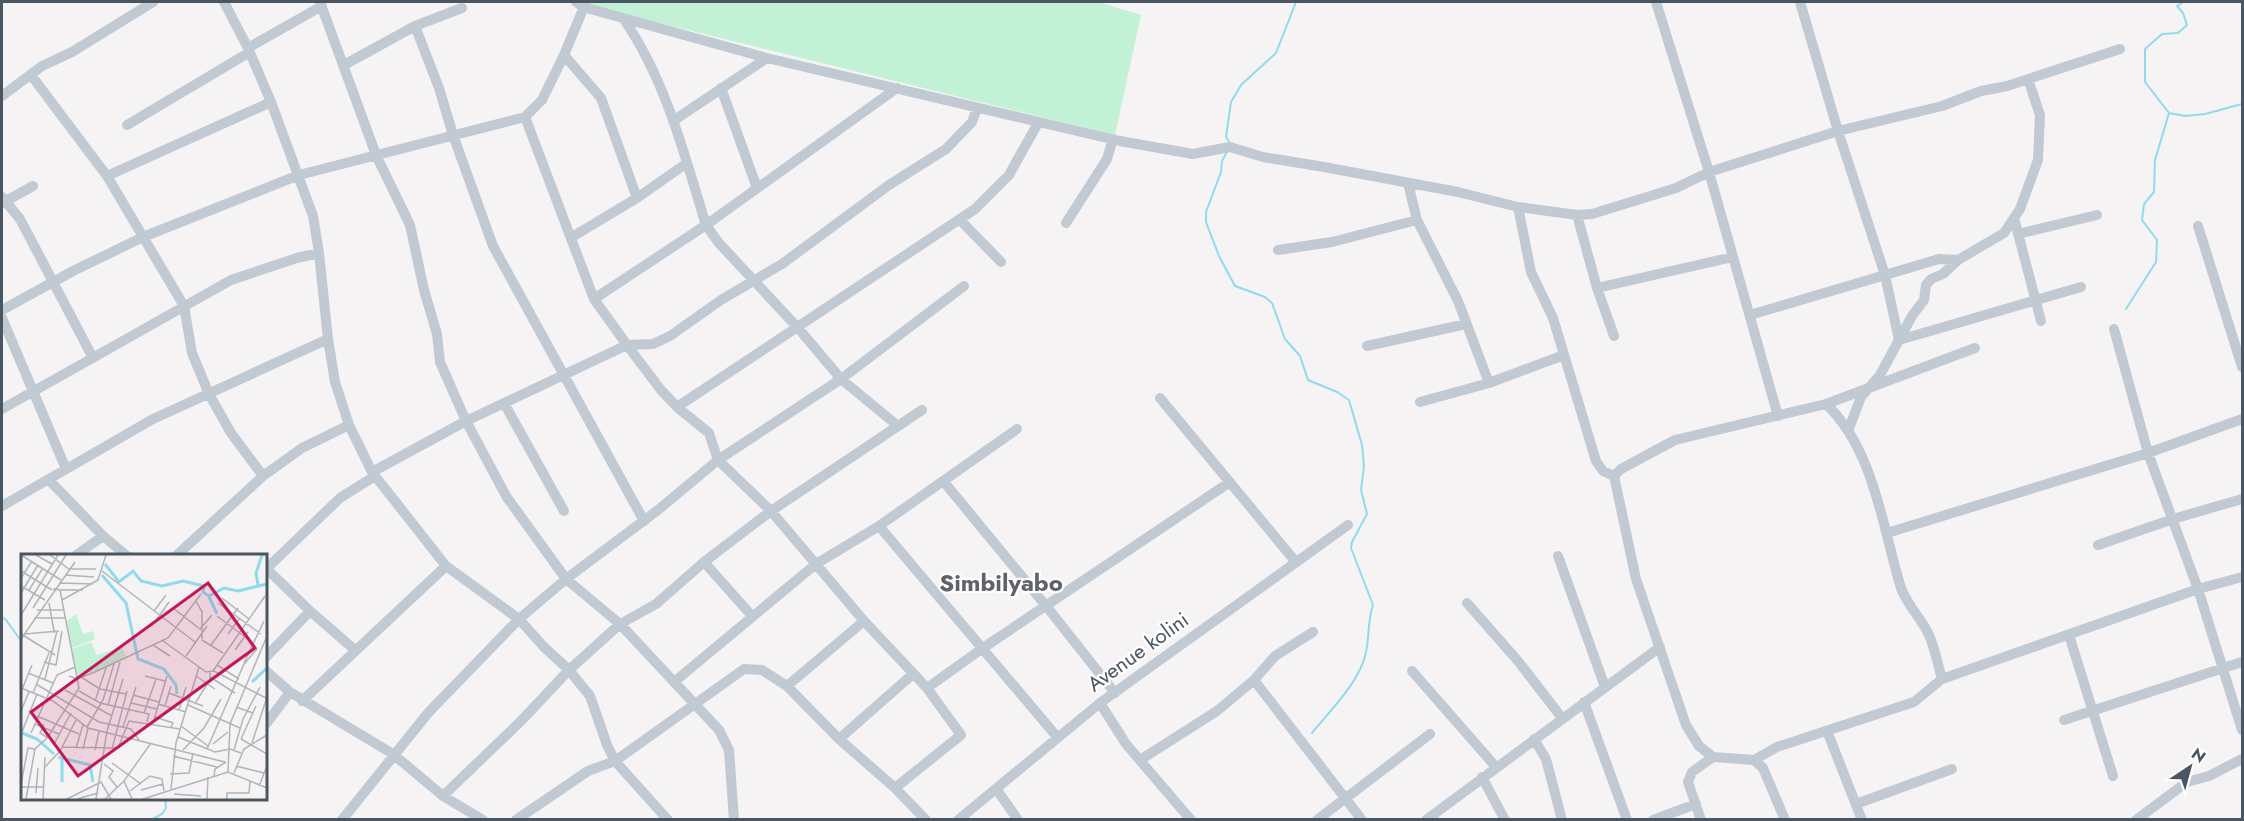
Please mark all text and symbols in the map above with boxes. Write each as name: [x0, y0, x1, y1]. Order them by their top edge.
inset map: [21, 554, 267, 800]
district label: Simbilyabo: [939, 565, 1063, 600]
street label: Avenue kolini: [1081, 605, 1195, 699]
north arrow: [2160, 737, 2220, 797]
text: N: [2187, 742, 2210, 768]

